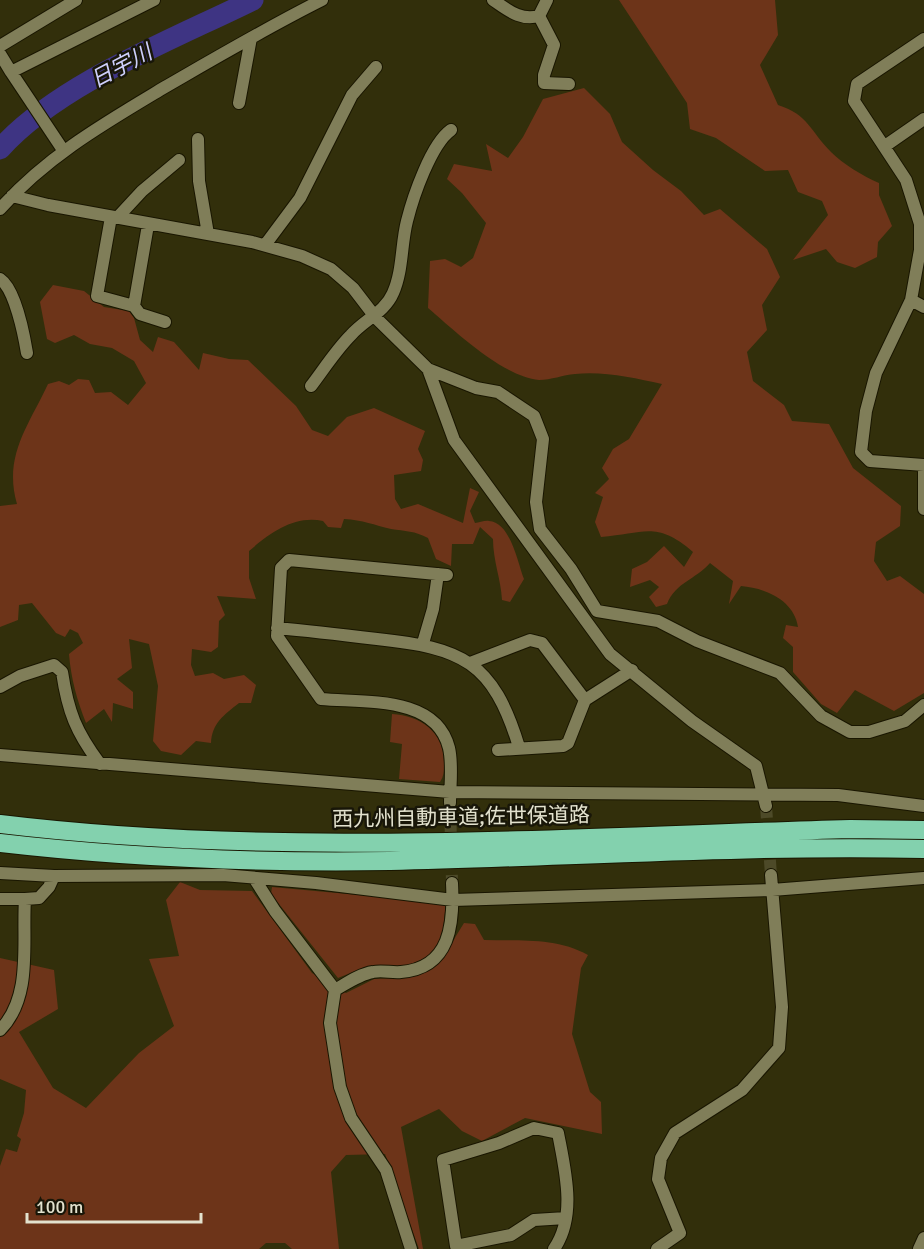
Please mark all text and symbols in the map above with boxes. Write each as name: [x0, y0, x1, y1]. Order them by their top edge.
water label: 日宇川: [86, 38, 158, 93]
street label: 西九州自動車道;佐世保道路: [332, 802, 590, 832]
scale bar: [27, 1186, 201, 1224]
text: 100 m: [36, 1196, 83, 1218]

